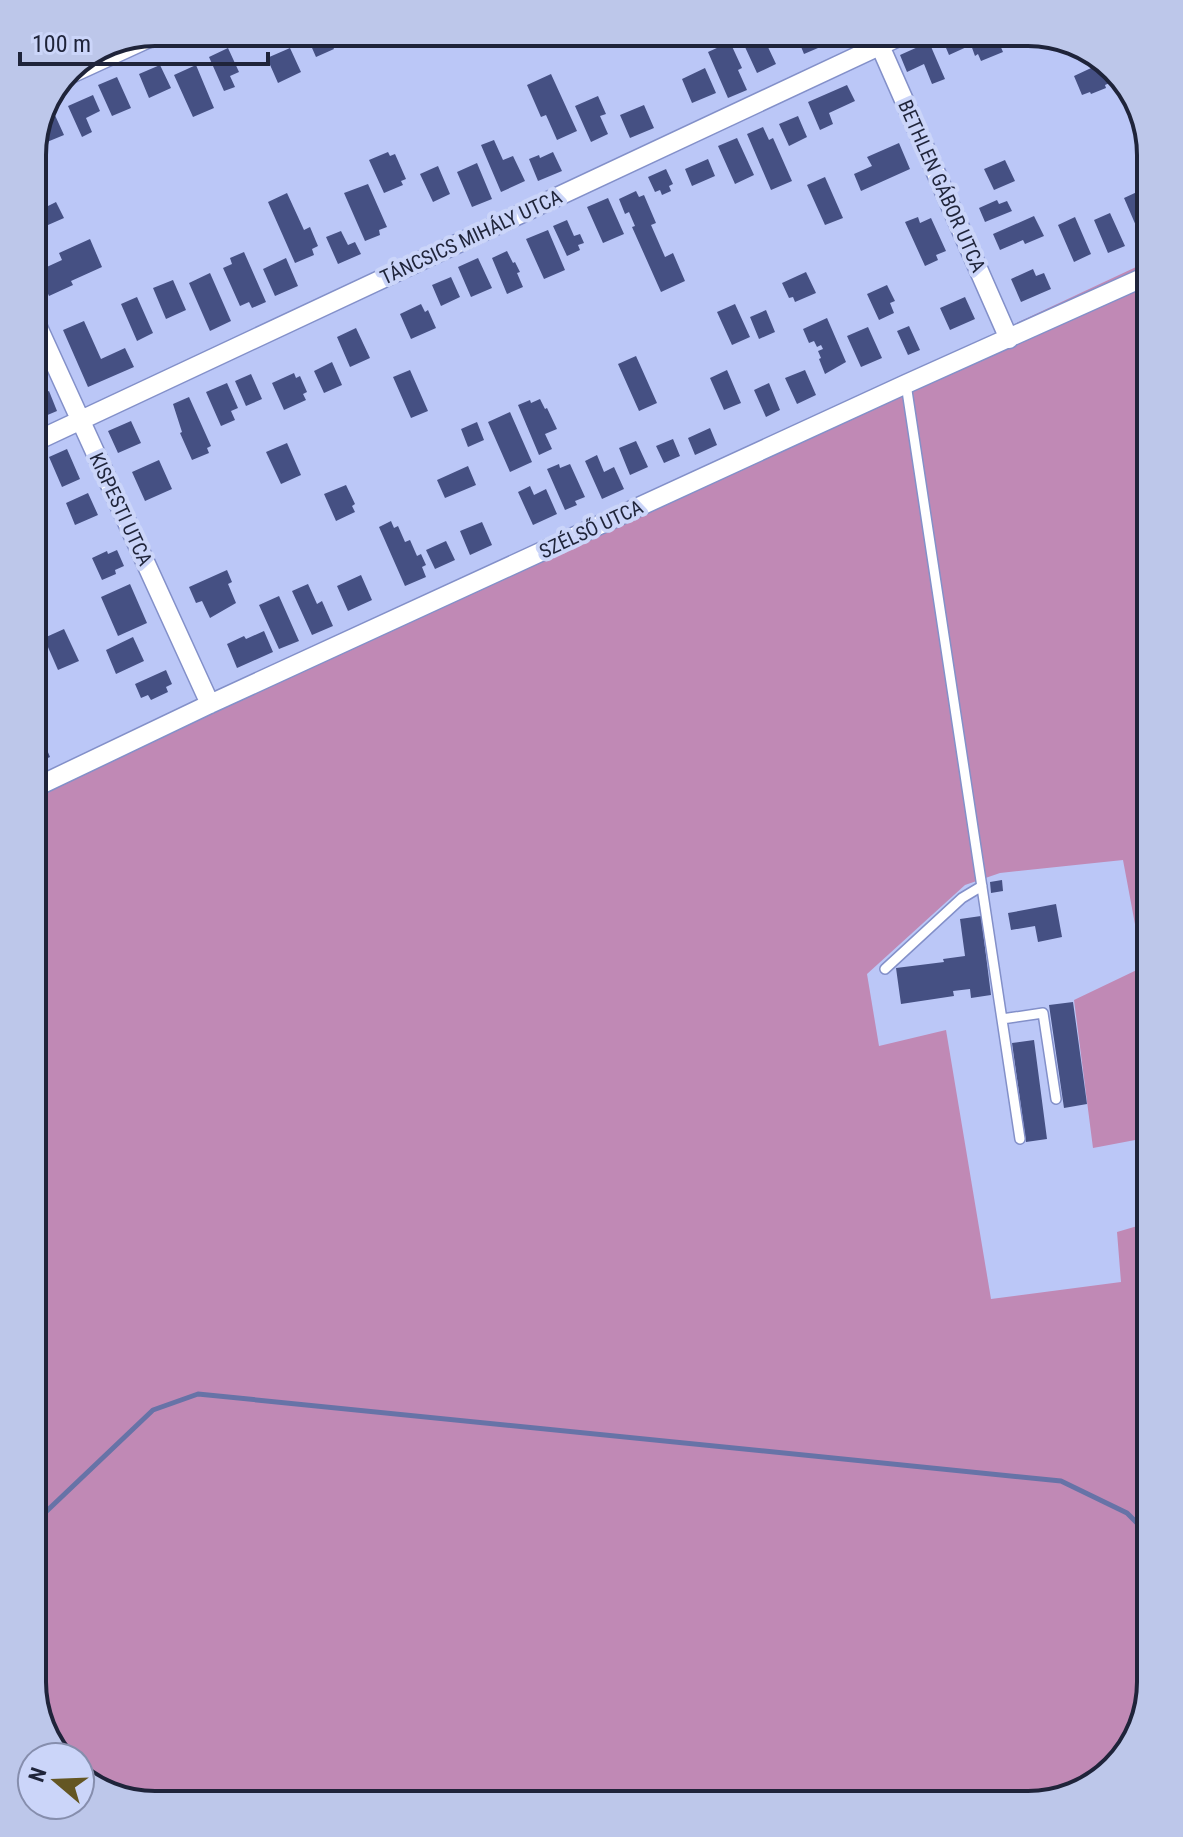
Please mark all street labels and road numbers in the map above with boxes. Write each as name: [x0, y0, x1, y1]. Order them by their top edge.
street label: BETHLEN GÁBOR UTCA: [893, 96, 991, 276]
street label: TÁNCSICS MIHÁLY UTCA: [377, 184, 566, 290]
street label: KISPESTI UTCA: [84, 449, 158, 570]
street label: SZÉLSŐ UTCA: [535, 494, 647, 563]

